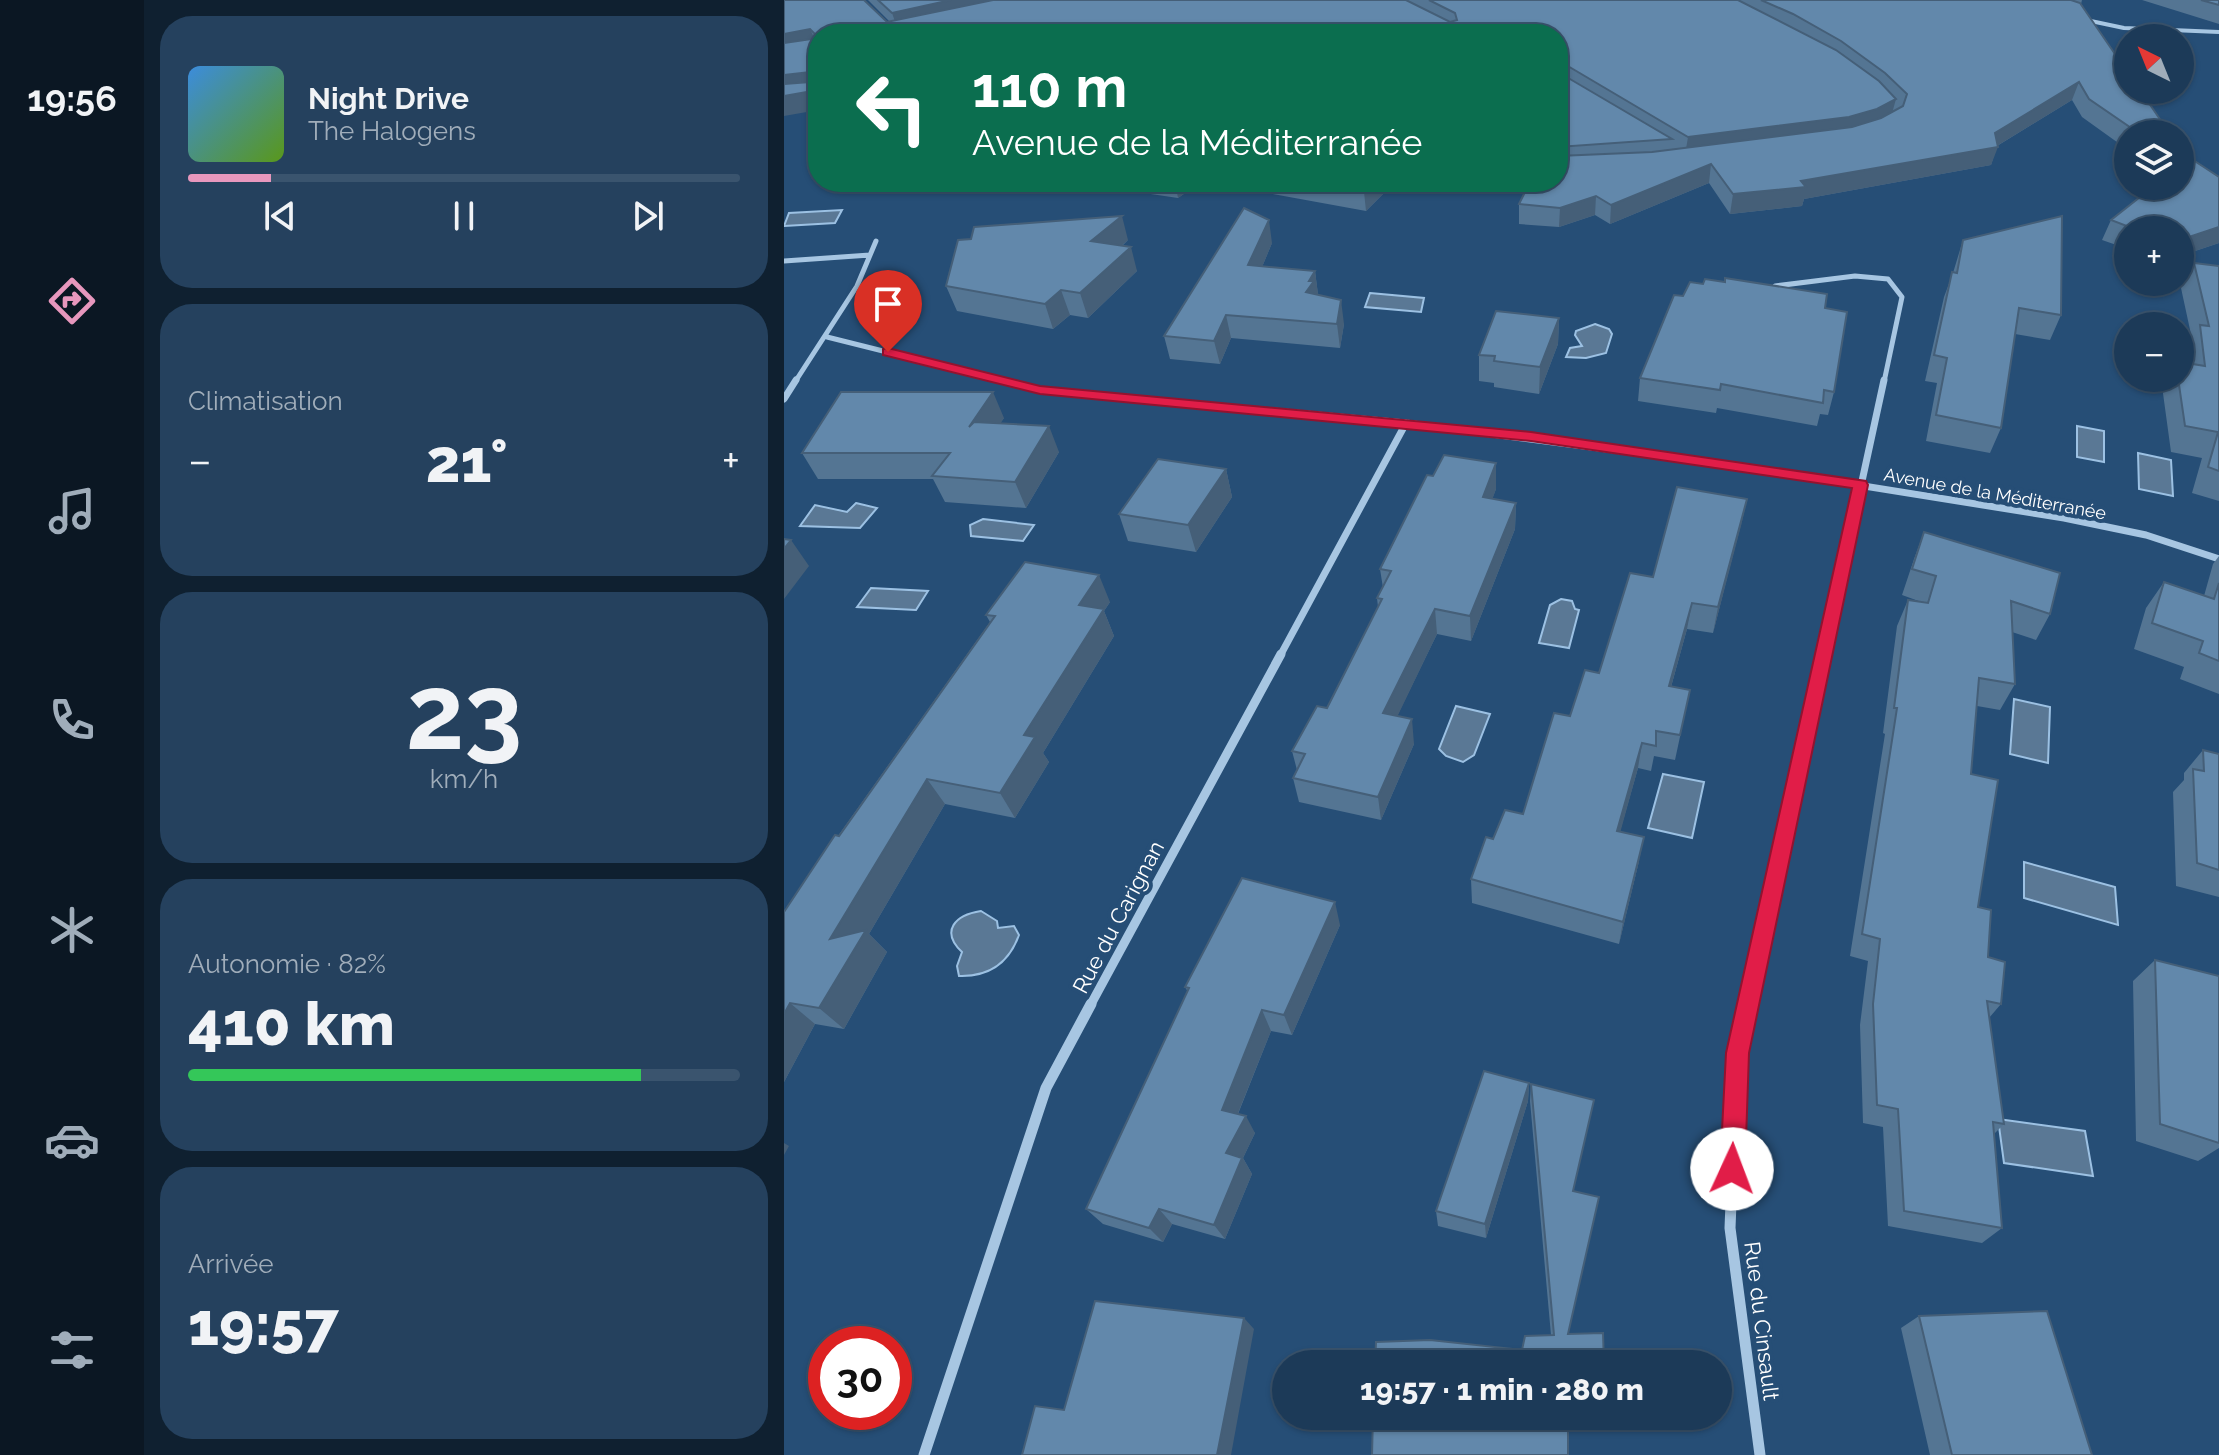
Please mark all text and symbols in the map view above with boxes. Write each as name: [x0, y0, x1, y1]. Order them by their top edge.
north arrow: [2114, 24, 2194, 104]
map controls: [2114, 24, 2194, 392]
text: 110 m: [972, 54, 1127, 120]
icon: left: [840, 56, 944, 160]
text: 19:56: [27, 77, 117, 119]
text: Night Drive: [308, 81, 469, 116]
text: The Halogens: [308, 116, 476, 146]
button: layers: [2114, 120, 2194, 200]
text: Avenue de la Méditerranée: [972, 121, 1422, 163]
icon: previous: [258, 194, 302, 238]
icon: pause: [442, 194, 486, 238]
icon: next: [626, 194, 670, 238]
button: +: [2114, 216, 2194, 296]
pin: [854, 270, 922, 352]
icon: directions: [44, 273, 100, 329]
icon: arrive: [866, 282, 910, 326]
button: −: [2114, 312, 2194, 392]
text: Climatisation: [188, 386, 343, 416]
text: 21°: [426, 426, 508, 496]
text: −: [188, 435, 212, 486]
text: +: [722, 435, 740, 486]
street label: Avenue de la Méditerranée: [1882, 464, 2108, 523]
icon: music: [44, 483, 100, 539]
text: 23: [406, 651, 522, 773]
icon: phone: [44, 692, 100, 748]
text: km/h: [430, 764, 498, 794]
street label: Rue du Carignan: [1067, 836, 1169, 998]
icon: climate: [44, 902, 100, 958]
text: Autonomie · 82%: [188, 949, 386, 979]
text: 410 km: [188, 989, 395, 1059]
icon: car: [44, 1112, 100, 1168]
position arrow: [1690, 1127, 1774, 1211]
street label: Rue du Cinsault: [1739, 1240, 1785, 1403]
text: Arrivée: [188, 1249, 273, 1279]
text: 19:57: [188, 1289, 339, 1359]
icon: filters: [44, 1322, 100, 1378]
speed limit sign: 30: [808, 1326, 912, 1430]
text: 19:57 · 1 min · 280 m: [1360, 1372, 1644, 1407]

